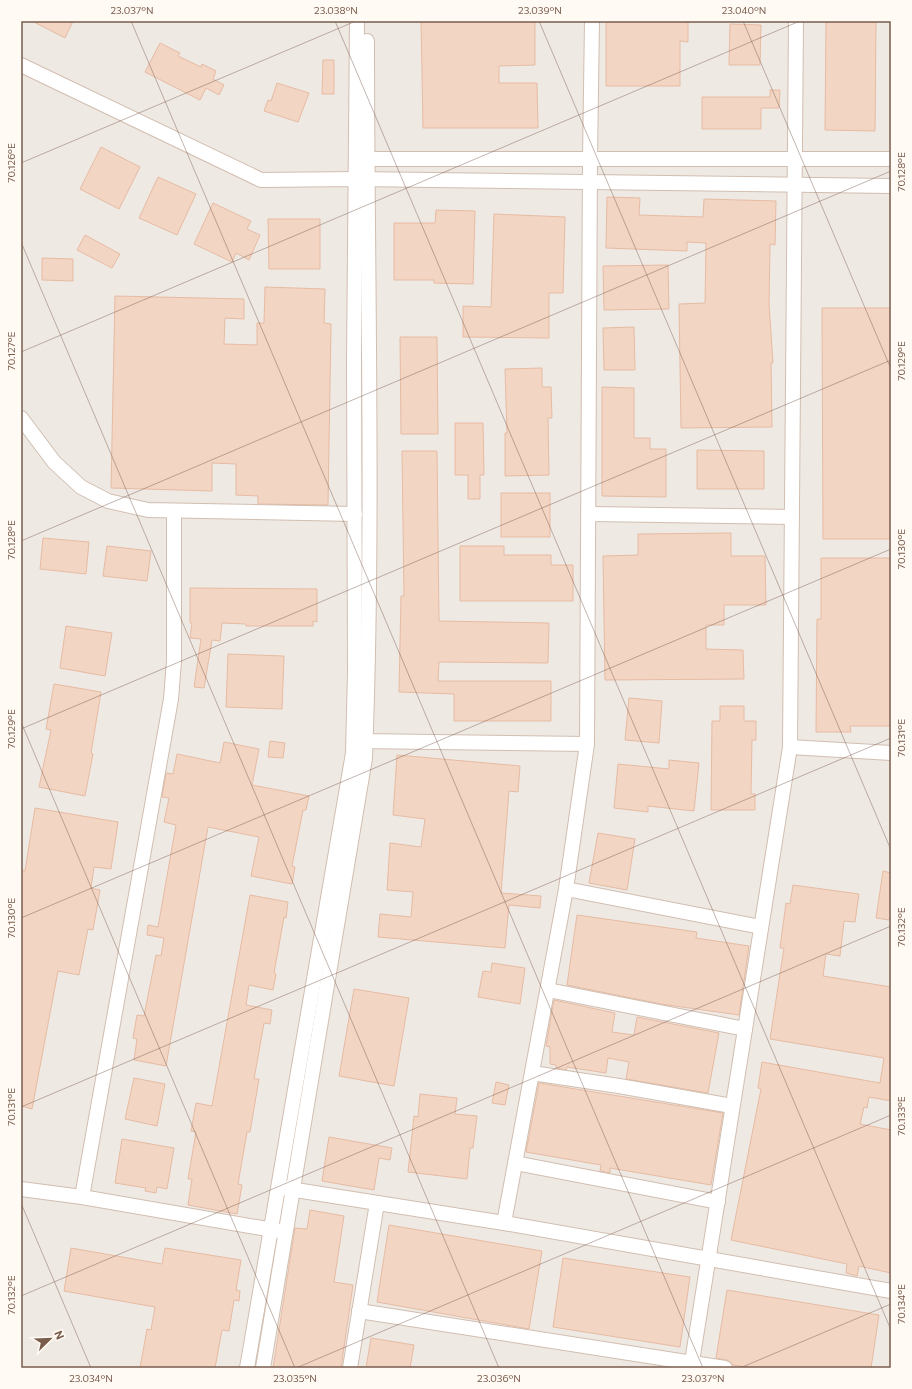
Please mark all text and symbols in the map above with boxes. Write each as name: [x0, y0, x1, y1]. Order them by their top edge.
text: 23.037°N: [110, 4, 154, 16]
text: 23.038°N: [314, 4, 358, 16]
text: 23.039°N: [518, 4, 562, 16]
text: 23.040°N: [722, 4, 766, 16]
text: 70.126°E: [5, 143, 17, 183]
text: 70.128°E: [895, 152, 907, 192]
text: 70.127°E: [5, 331, 17, 371]
text: 70.129°E: [895, 341, 907, 381]
text: 70.128°E: [5, 520, 17, 560]
text: 70.130°E: [895, 529, 907, 569]
text: 70.129°E: [5, 709, 17, 749]
text: 70.131°E: [895, 719, 907, 757]
text: 70.130°E: [5, 898, 17, 938]
text: 70.132°E: [895, 907, 907, 947]
text: 70.131°E: [5, 1088, 17, 1126]
text: 70.133°E: [895, 1096, 907, 1136]
text: 70.132°E: [5, 1275, 17, 1315]
text: 70.134°E: [895, 1284, 907, 1324]
north arrow: [30, 1319, 70, 1359]
text: N: [52, 1329, 67, 1341]
text: 23.034°N: [69, 1372, 113, 1384]
text: 23.035°N: [273, 1372, 317, 1384]
text: 23.036°N: [477, 1372, 521, 1384]
text: 23.037°N: [681, 1372, 725, 1384]

